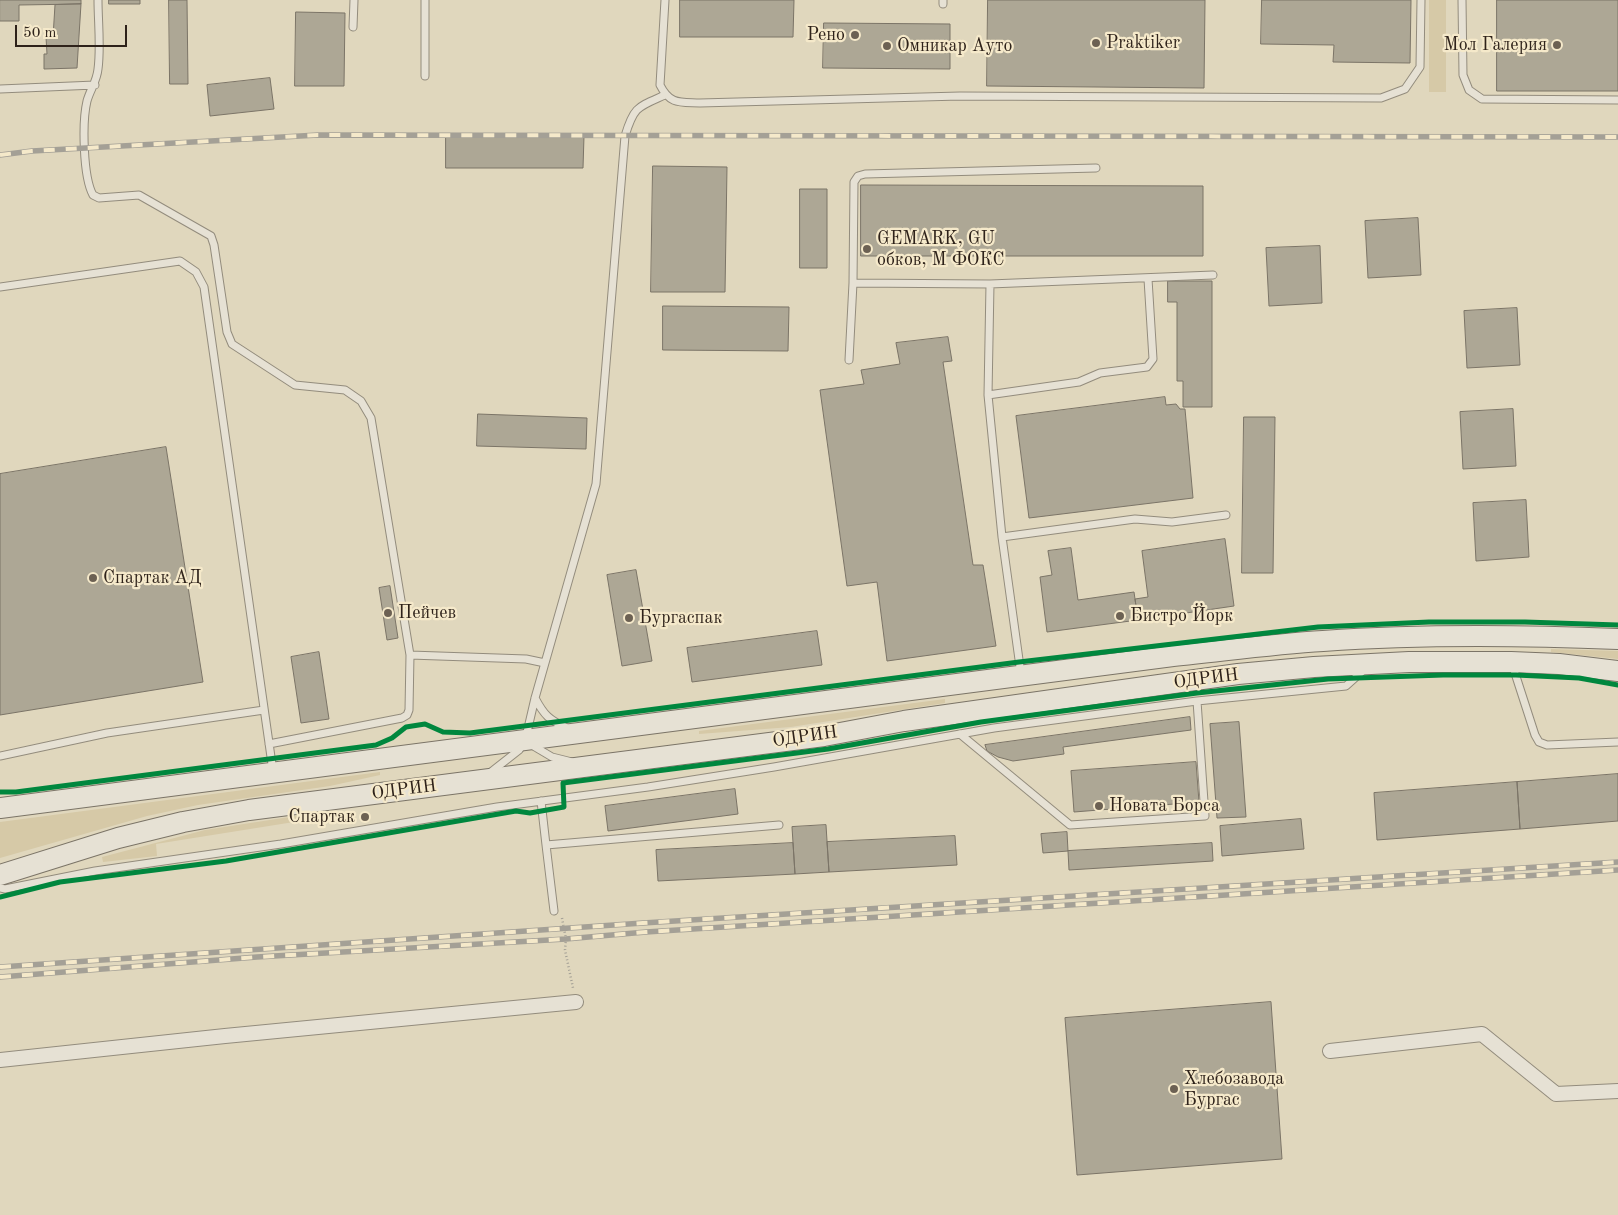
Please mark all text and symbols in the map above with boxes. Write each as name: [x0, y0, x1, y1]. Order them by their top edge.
scale bar: [18, 15, 130, 47]
place label: Рено: [807, 24, 845, 46]
text: 50 m: [23, 26, 57, 41]
marker: Рено: [849, 29, 861, 41]
place label: Praktiker: [1106, 32, 1180, 54]
place label: Мол Галерия: [1444, 34, 1547, 56]
place label: Омникар Ауто: [897, 35, 1013, 57]
marker: Praktiker: [1090, 37, 1102, 49]
marker: Мол Галерия: [1551, 39, 1563, 51]
marker: Омникар Ауто: [881, 40, 893, 52]
place label: GEMARK, GU обков, М ФОКС: [877, 228, 1005, 270]
marker: GEMARK, GU обков, М ФОКС: [861, 243, 873, 255]
place label: Спартак АД: [103, 567, 202, 589]
marker: Спартак АД: [87, 572, 99, 584]
place label: Пейчев: [398, 602, 456, 624]
place label: Бистро Йорк: [1130, 605, 1233, 627]
marker: Пейчев: [382, 607, 394, 619]
place label: Бургаспак: [639, 607, 722, 629]
marker: Бистро Йорк: [1114, 610, 1126, 622]
marker: Бургаспак: [623, 612, 635, 624]
street label: ОДРИН: [1172, 664, 1240, 694]
street label: ОДРИН: [771, 722, 839, 752]
street label: ОДРИН: [370, 775, 438, 805]
place label: Новата Борса: [1109, 795, 1220, 817]
marker: Новата Борса: [1093, 800, 1105, 812]
place label: Спартак: [288, 806, 355, 828]
marker: Спартак: [359, 811, 371, 823]
place label: Хлебозавода Бургас: [1184, 1068, 1284, 1110]
marker: Хлебозавода Бургас: [1168, 1083, 1180, 1095]

